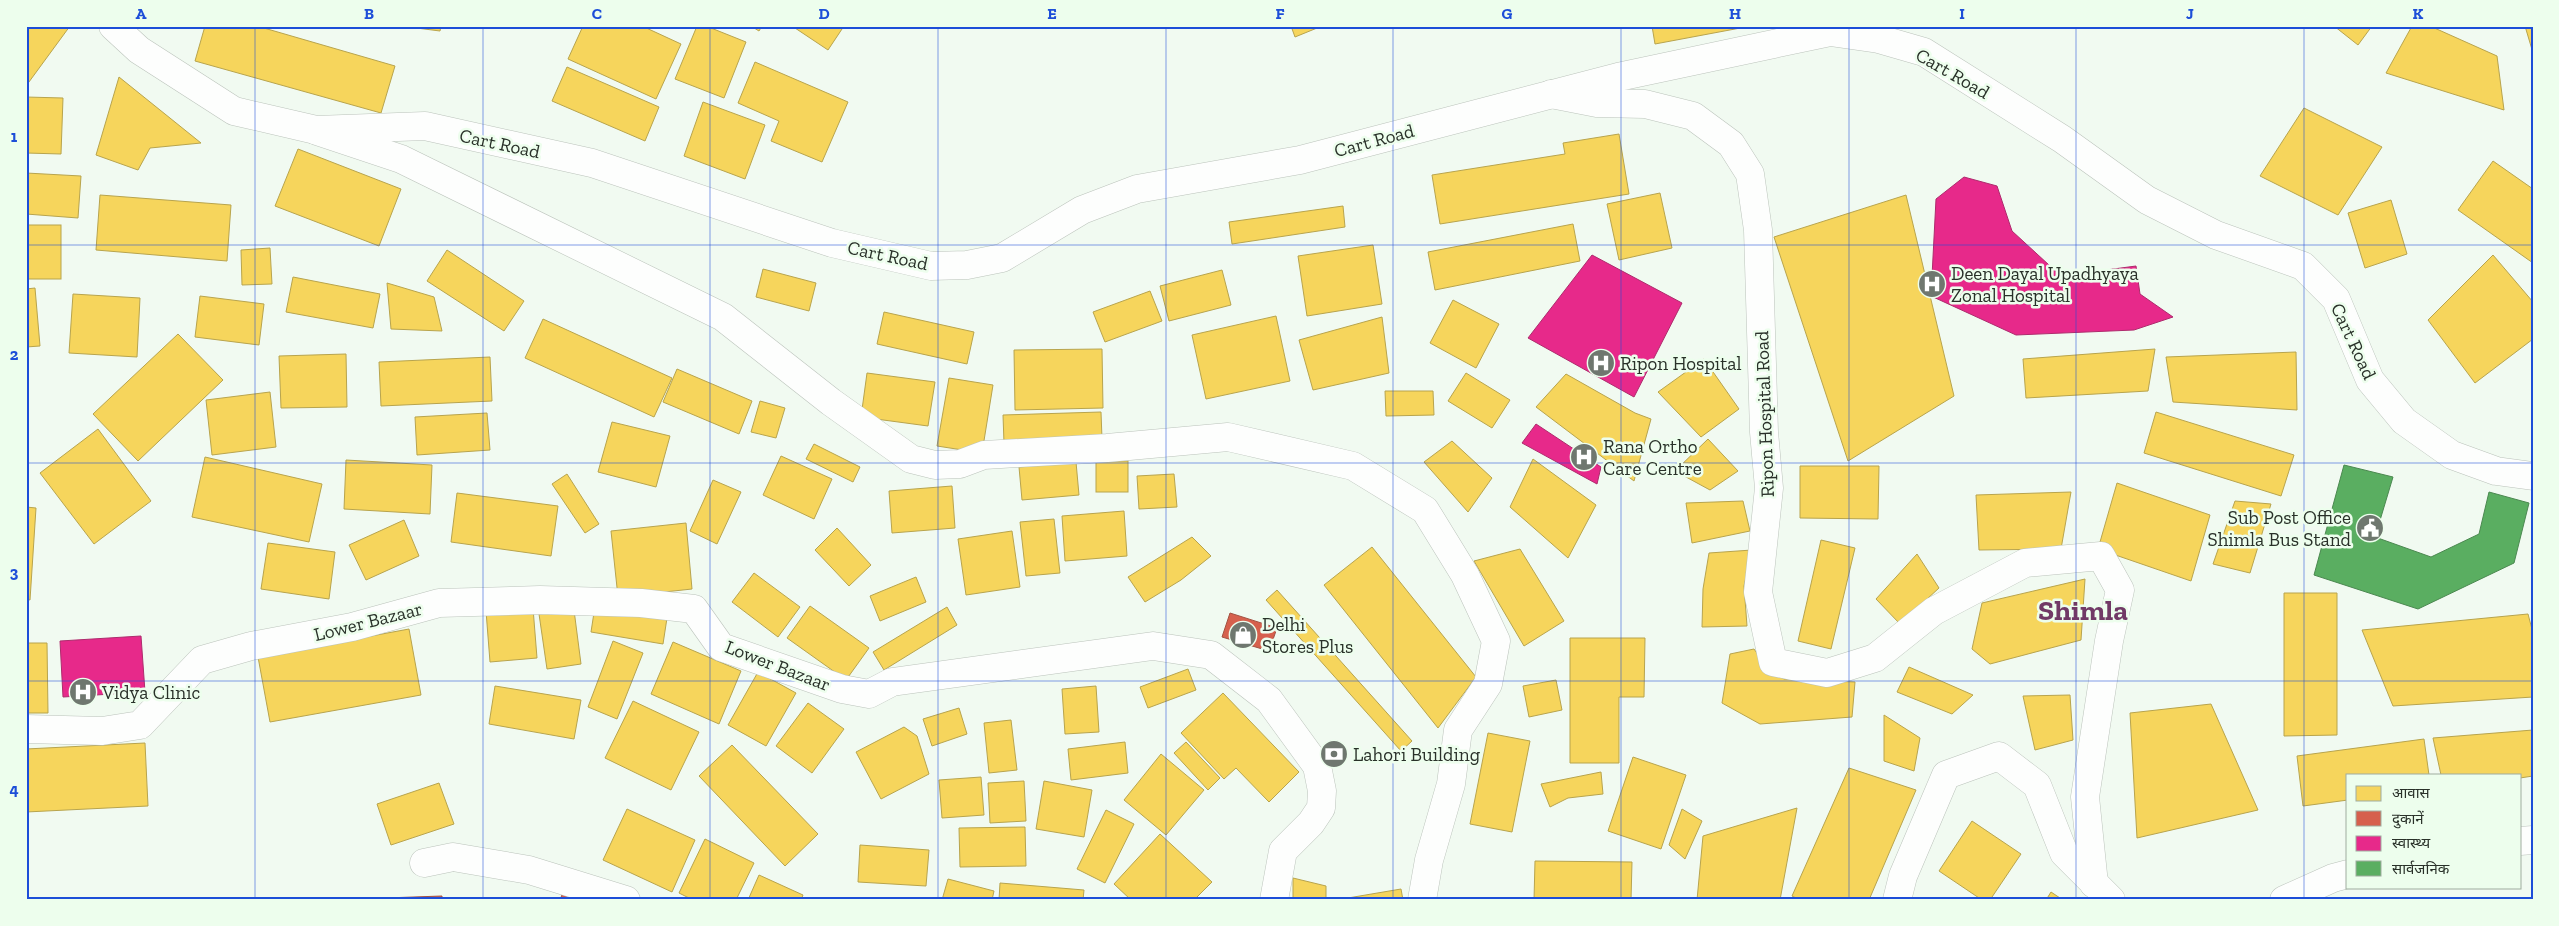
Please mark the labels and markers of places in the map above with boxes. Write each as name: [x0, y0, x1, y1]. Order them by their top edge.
place label: Deen Dayal Upadhyaya Zonal Hospital: [1951, 262, 2139, 307]
hospital icon: Deen Dayal Upadhyaya Zonal Hospital: [1917, 269, 1947, 299]
hospital icon: Ripon Hospital: [1586, 348, 1616, 378]
place label: Ripon Hospital: [1620, 352, 1741, 375]
place label: Rana Ortho Care Centre: [1603, 435, 1702, 480]
hospital icon: Rana Ortho Care Centre: [1569, 442, 1599, 472]
place label: Sub Post Office Shimla Bus Stand: [2208, 506, 2352, 551]
public building icon: Sub Post Office Shimla Bus Stand: [2355, 513, 2385, 543]
place label: Delhi Stores Plus: [1262, 613, 1353, 658]
shop icon: Delhi Stores Plus: [1228, 620, 1258, 650]
hospital icon: Vidya Clinic: [68, 677, 98, 707]
place label: Vidya Clinic: [101, 681, 201, 704]
bank icon: Lahori Building: [1319, 739, 1349, 769]
place label: Lahori Building: [1353, 743, 1481, 766]

